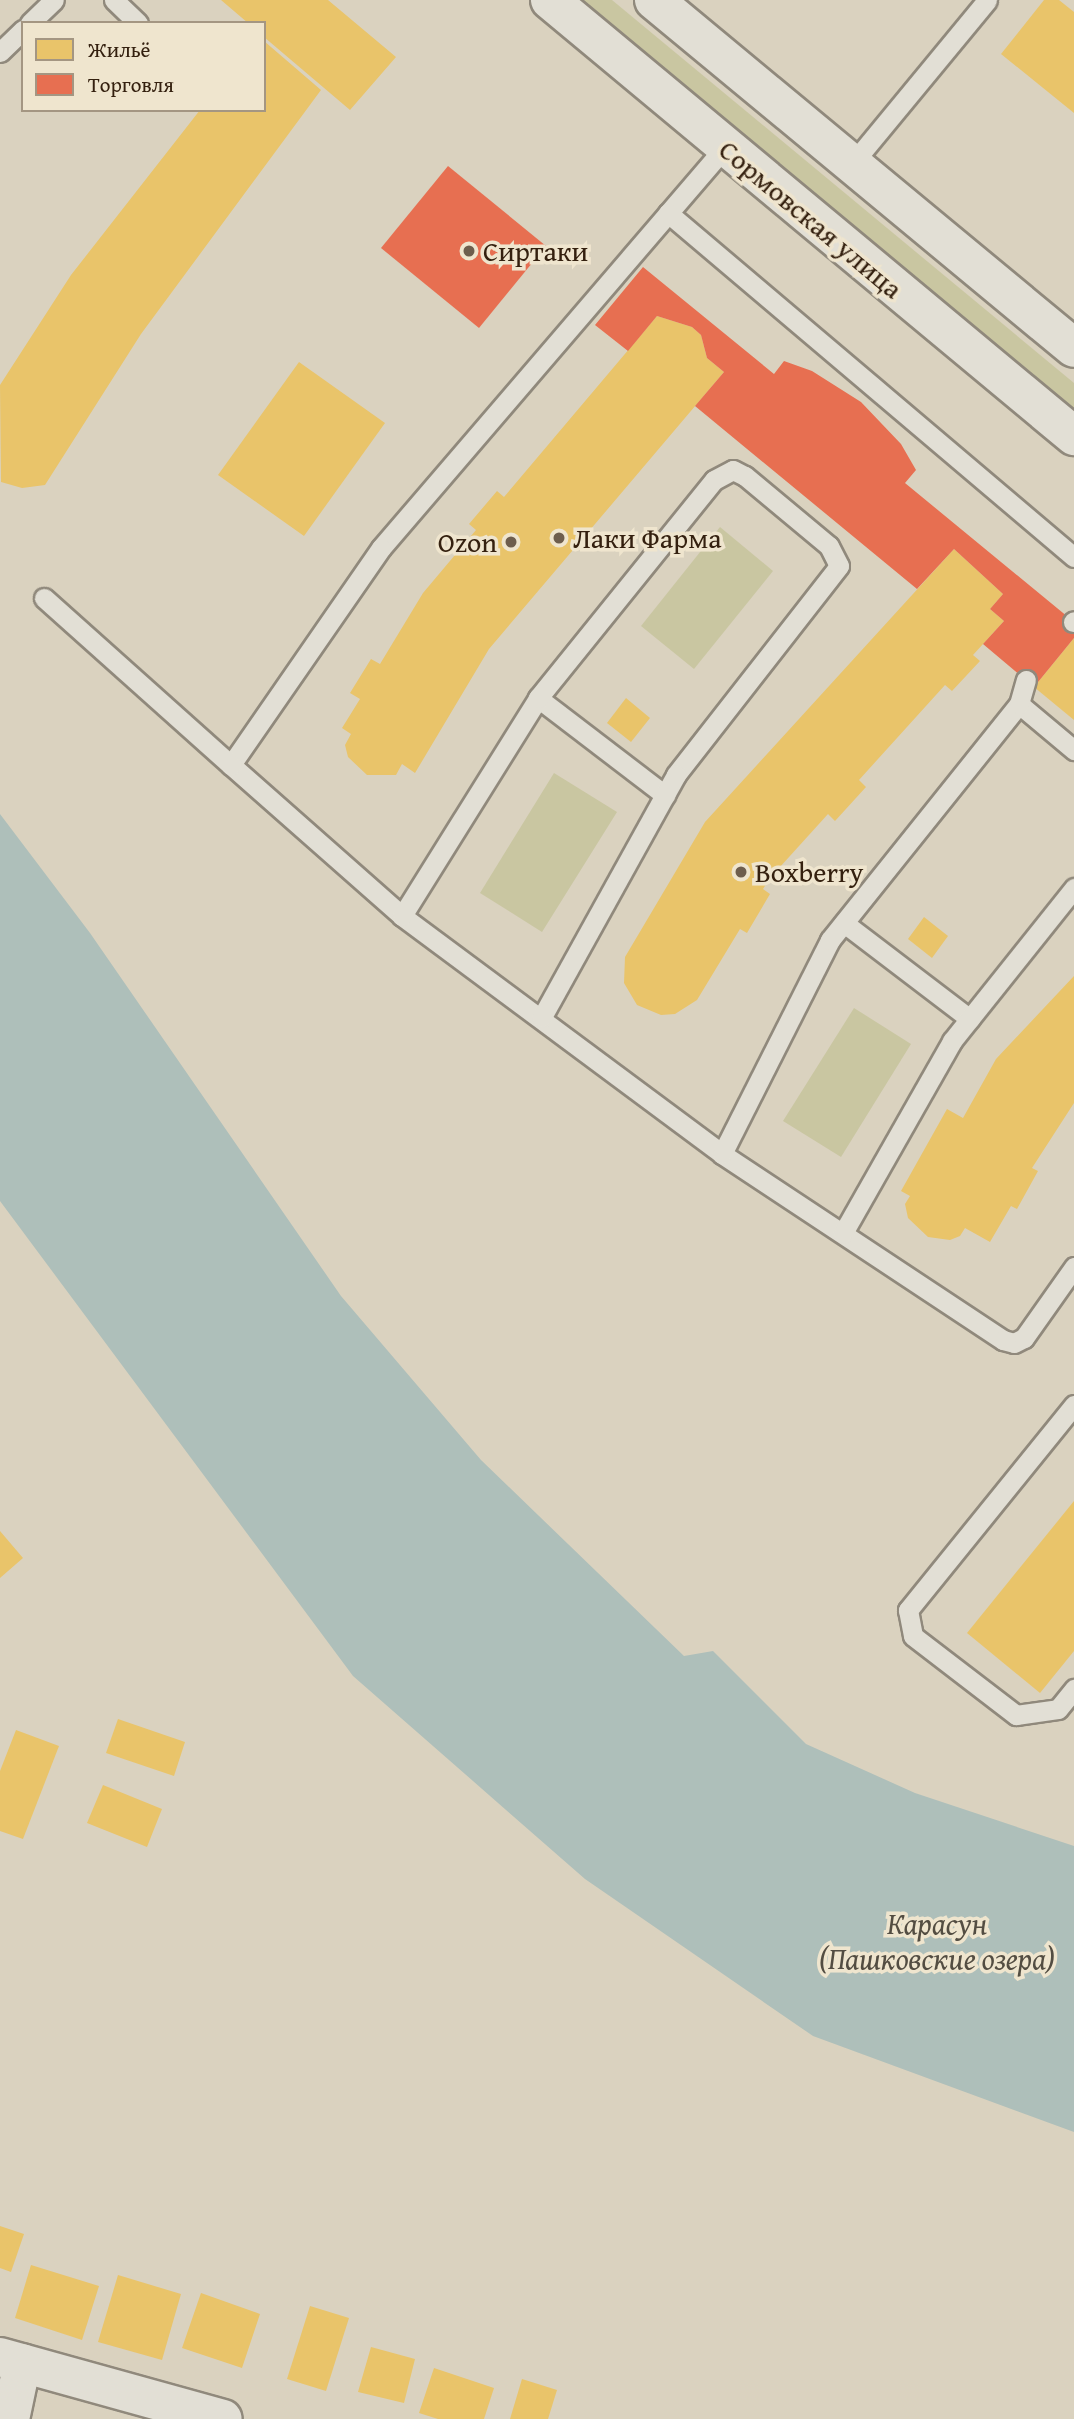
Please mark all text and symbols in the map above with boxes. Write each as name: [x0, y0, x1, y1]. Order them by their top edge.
legend: [21, 21, 266, 112]
text: Жильё: [88, 34, 150, 65]
text: Торговля: [88, 69, 174, 100]
street label: Сормовская улица: [713, 133, 909, 305]
place label: Сиртаки: [483, 234, 588, 268]
marker: Сиртаки: [461, 243, 477, 259]
place label: Лаки Фарма: [573, 521, 722, 555]
place label: Ozon: [438, 525, 497, 559]
marker: Лаки Фарма: [551, 530, 567, 546]
marker: Ozon: [503, 534, 519, 550]
place label: Boxberry: [755, 855, 864, 889]
marker: Boxberry: [733, 864, 749, 880]
water label: Карасун (Пашковские озера): [819, 1905, 1055, 1976]

